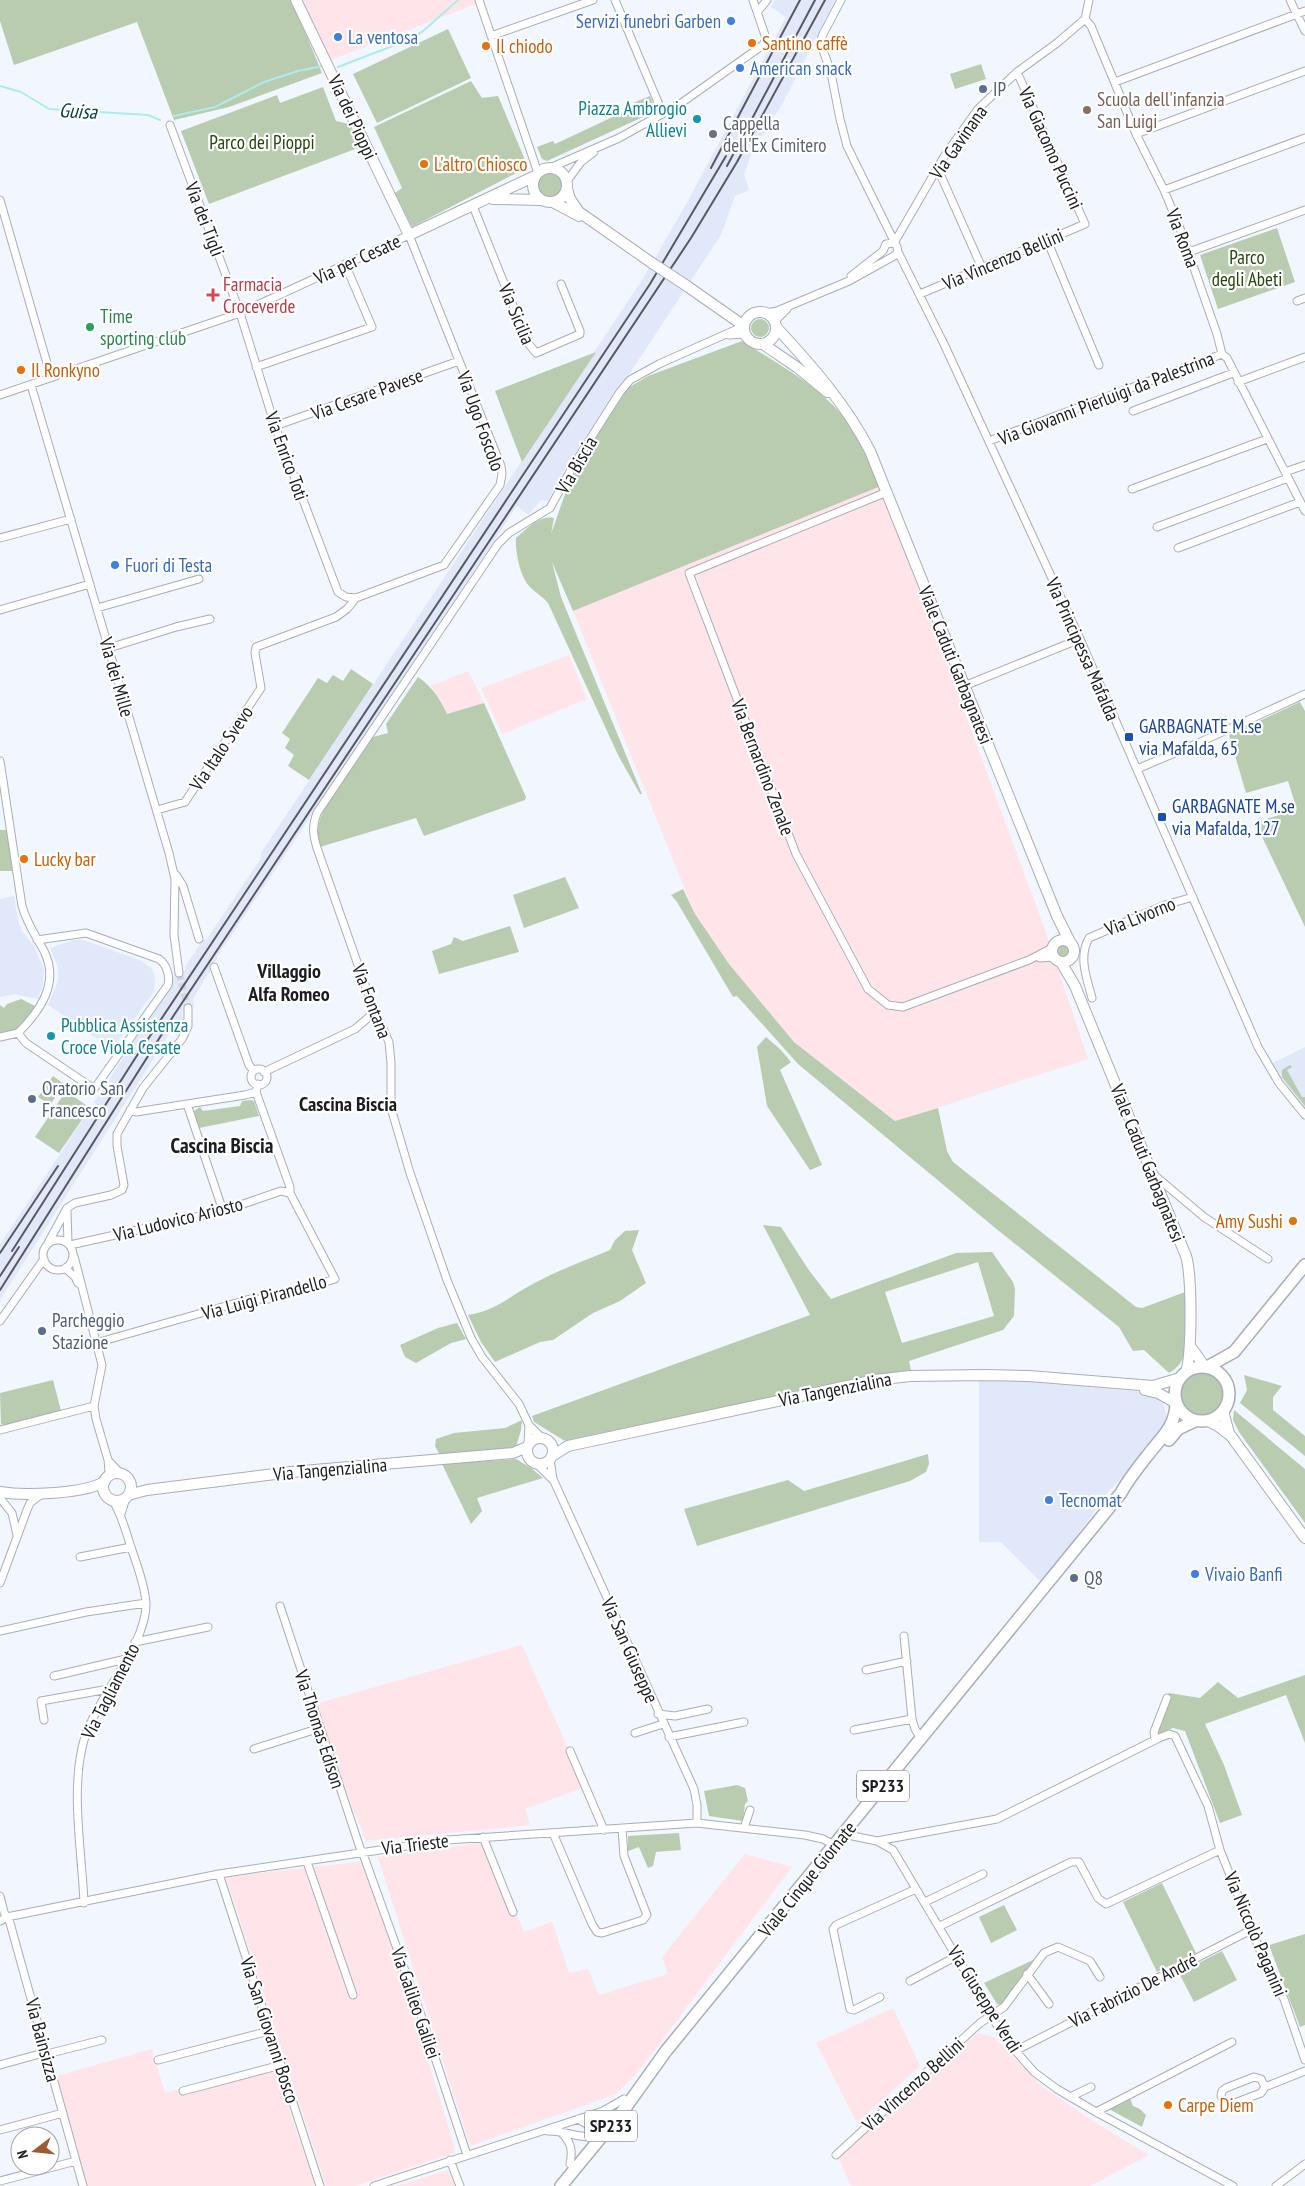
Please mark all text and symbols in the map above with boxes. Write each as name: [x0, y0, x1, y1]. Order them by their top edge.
place label: Servizi funebri Garben: [576, 9, 721, 33]
marker: Servizi funebri Garben: [725, 15, 737, 27]
place label: La ventosa: [348, 25, 418, 49]
marker: La ventosa: [332, 31, 344, 43]
place label: Santino caffè: [762, 31, 848, 55]
place label: Il chiodo: [496, 34, 553, 58]
marker: Santino caffè: [746, 37, 758, 49]
marker: Il chiodo: [480, 40, 492, 52]
place label: American snack: [750, 56, 852, 80]
marker: American snack: [734, 62, 746, 74]
street label: Via dei Pioppi: [323, 70, 383, 163]
place label: IP: [993, 77, 1006, 101]
street label: Via Giacomo Puccini: [1013, 82, 1089, 213]
marker: IP: [977, 83, 989, 95]
place label: Scuola dell'infanzia San Luigi: [1097, 87, 1225, 133]
place label: Piazza Ambrogio Allievi: [578, 96, 687, 142]
water label: Guisa: [59, 97, 98, 125]
street label: Via Gavinana: [923, 100, 992, 184]
marker: Scuola dell'infanzia San Luigi: [1081, 104, 1093, 116]
place label: Cappella dell'Ex Cimitero: [723, 111, 827, 157]
marker: Piazza Ambrogio Allievi: [691, 113, 703, 125]
marker: Cappella dell'Ex Cimitero: [707, 128, 719, 140]
park label: Parco dei Pioppi: [209, 130, 315, 154]
place label: L'altro Chiosco: [434, 152, 528, 176]
marker: L'altro Chiosco: [418, 158, 430, 170]
street label: Via dei Tigli: [180, 178, 230, 260]
street label: Via Roma: [1160, 204, 1205, 271]
street label: Via Vincenzo Bellini: [938, 223, 1067, 296]
street label: Via per Cesate: [309, 228, 404, 290]
park label: Parco degli Abeti: [1212, 245, 1282, 291]
place label: Farmacia Croceverde: [223, 272, 295, 318]
street label: Via Sicilia: [493, 279, 541, 348]
marker: Farmacia Croceverde: [207, 289, 219, 301]
place label: Time sporting club: [100, 304, 186, 350]
marker: Time sporting club: [84, 321, 96, 333]
street label: Via Giovanni Pierluigi da Palestrina: [994, 346, 1217, 451]
place label: Il Ronkyno: [31, 358, 100, 382]
street label: Via Cesare Pavese: [307, 363, 426, 426]
marker: Il Ronkyno: [15, 364, 27, 376]
street label: Via Ugo Foscolo: [451, 367, 510, 474]
street label: Via Enrico Toti: [260, 407, 314, 504]
street label: Via Biscia: [549, 432, 602, 499]
place label: Fuori di Testa: [125, 553, 212, 577]
marker: Fuori di Testa: [109, 559, 121, 571]
street label: Via Principessa Mafalda: [1040, 573, 1125, 724]
street label: Viale Caduti Garbagnatesi: [913, 582, 999, 748]
street label: Via dei Mille: [94, 633, 140, 720]
street label: Via Bernardino Zenale: [726, 695, 800, 839]
street label: Via Italo Svevo: [183, 701, 258, 796]
place label: GARBAGNATE M.se via Mafalda, 65: [1139, 714, 1262, 760]
marker: GARBAGNATE M.se via Mafalda, 65: [1123, 731, 1135, 743]
place label: GARBAGNATE M.se via Mafalda, 127: [1172, 794, 1295, 840]
marker: GARBAGNATE M.se via Mafalda, 127: [1156, 811, 1168, 823]
place label: Lucky bar: [34, 847, 96, 871]
marker: Lucky bar: [18, 853, 30, 865]
street label: Via Livorno: [1100, 891, 1179, 941]
district label: Villaggio Alfa Romeo: [247, 958, 330, 1007]
street label: Via Fontana: [347, 959, 397, 1042]
place label: Pubblica Assistenza Croce Viola Cesate: [61, 1013, 188, 1059]
marker: Pubblica Assistenza Croce Viola Cesate: [45, 1030, 57, 1042]
place label: Oratorio San Francesco: [42, 1076, 124, 1122]
street label: Viale Caduti Garbagnatesi: [1105, 1080, 1191, 1246]
district label: Cascina Biscia: [299, 1091, 397, 1117]
marker: Oratorio San Francesco: [26, 1093, 38, 1105]
district label: Cascina Biscia: [170, 1132, 274, 1159]
street label: Via Ludovico Ariosto: [110, 1191, 245, 1247]
place label: Amy Sushi: [1216, 1209, 1283, 1233]
marker: Amy Sushi: [1287, 1215, 1299, 1227]
street label: Via Luigi Pirandello: [198, 1269, 329, 1325]
place label: Parcheggio Stazione: [52, 1308, 124, 1354]
marker: Parcheggio Stazione: [36, 1325, 48, 1337]
street label: Via Tangenzialina: [776, 1366, 893, 1412]
street label: Via Tangenzialina: [271, 1452, 388, 1486]
place label: Tecnomat: [1059, 1488, 1123, 1512]
marker: Tecnomat: [1043, 1494, 1055, 1506]
place label: Vivaio Banfi: [1204, 1562, 1282, 1586]
place label: Q8: [1084, 1566, 1103, 1590]
marker: Vivaio Banfi: [1189, 1568, 1201, 1580]
marker: Q8: [1068, 1572, 1080, 1584]
street label: Via San Giuseppe: [596, 1593, 664, 1707]
street label: Via Tagliamento: [75, 1639, 144, 1744]
street label: Via Thomas Edison: [289, 1666, 350, 1791]
road number: SP233: [857, 1770, 909, 1802]
street label: Viale Cinque Giornate: [752, 1816, 861, 1943]
street label: Via Trieste: [379, 1828, 450, 1860]
street label: Via Niccolò Paganini: [1219, 1867, 1293, 2000]
street label: Via Giuseppe Verdi: [942, 1940, 1027, 2057]
street label: Via Galileo Galilei: [385, 1943, 446, 2062]
street label: Via Fabrizio De André: [1064, 1947, 1201, 2033]
street label: Via San Giovanni Bosco: [235, 1953, 305, 2106]
street label: Via Bainsizza: [20, 1995, 66, 2084]
street label: Via Vincenzo Bellini: [856, 2032, 969, 2137]
place label: Carpe Diem: [1178, 2093, 1254, 2117]
marker: Carpe Diem: [1162, 2099, 1174, 2111]
road number: SP233: [585, 2110, 637, 2142]
north arrow: [10, 2126, 60, 2176]
text: N: [13, 2148, 32, 2161]

